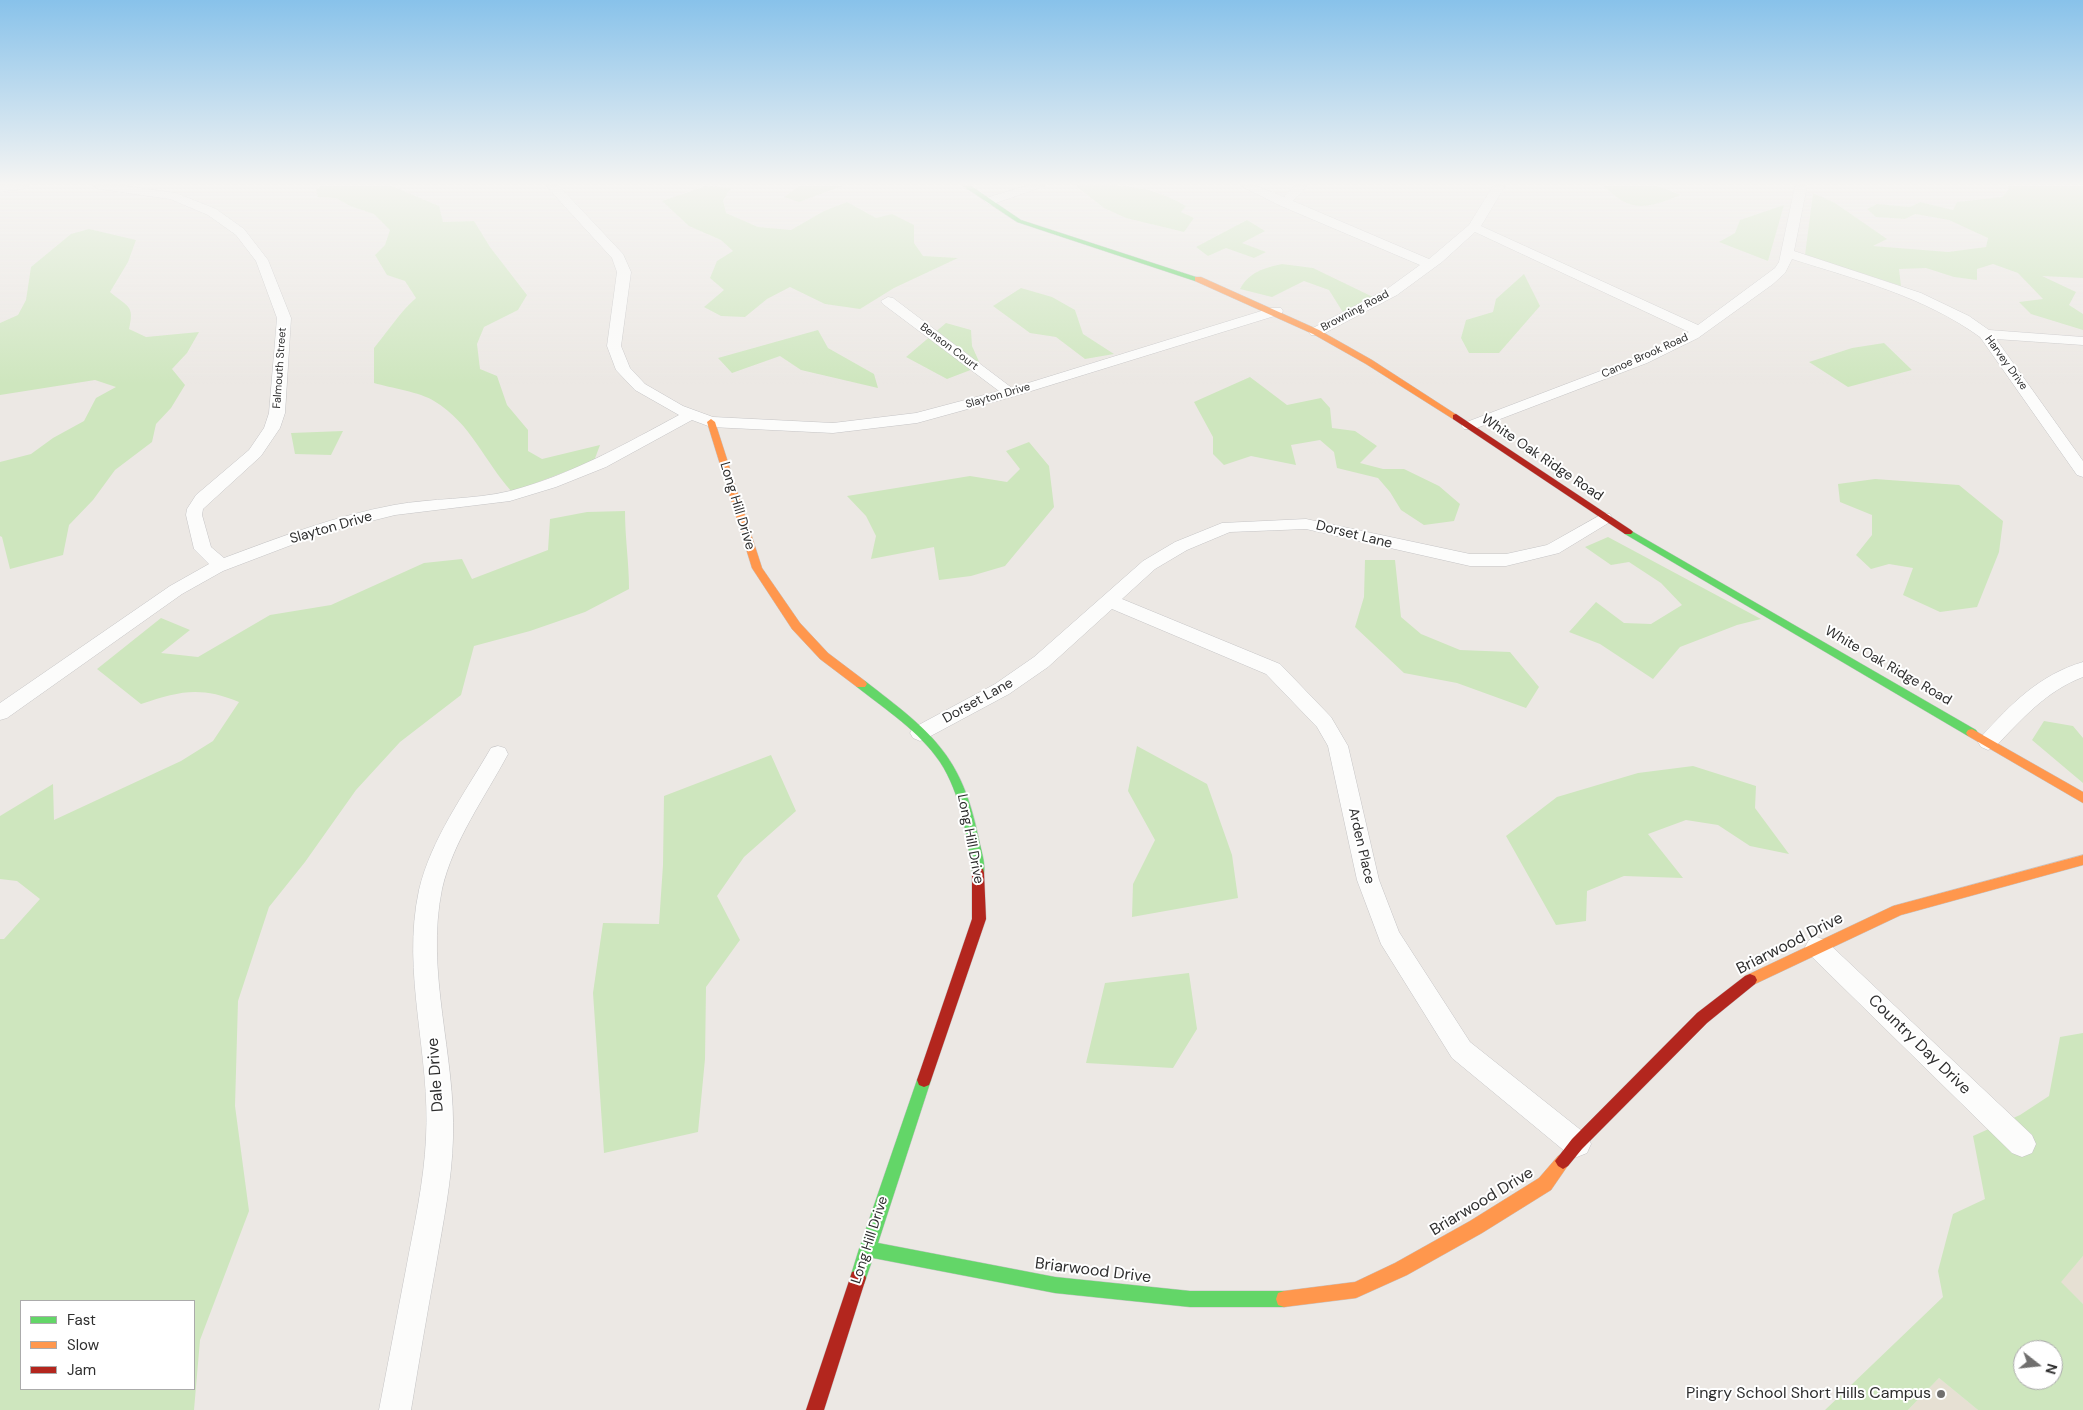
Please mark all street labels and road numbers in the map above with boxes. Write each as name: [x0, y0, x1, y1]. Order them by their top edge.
street label: Browning Road: [1319, 288, 1391, 334]
street label: Benson Court: [917, 321, 981, 373]
street label: Falmouth Street: [271, 327, 289, 409]
street label: Canoe Brook Road: [1600, 331, 1690, 381]
street label: Harvey Drive: [1982, 333, 2030, 393]
street label: Slayton Drive: [964, 380, 1032, 412]
street label: White Oak Ridge Road: [1478, 411, 1606, 505]
street label: Long Hill Drive: [716, 460, 758, 552]
street label: Slayton Drive: [288, 508, 374, 548]
street label: Dorset Lane: [1314, 517, 1394, 553]
street label: White Oak Ridge Road: [1822, 623, 1954, 709]
street label: Dorset Lane: [940, 675, 1016, 727]
street label: Long Hill Drive: [953, 793, 987, 885]
street label: Arden Place: [1344, 806, 1378, 886]
street label: Briarwood Drive: [1733, 909, 1847, 979]
street label: Country Day Drive: [1864, 991, 1974, 1099]
street label: Dale Drive: [424, 1037, 448, 1113]
street label: Briarwood Drive: [1427, 1164, 1537, 1240]
street label: Long Hill Drive: [848, 1194, 892, 1286]
street label: Briarwood Drive: [1034, 1254, 1152, 1288]

